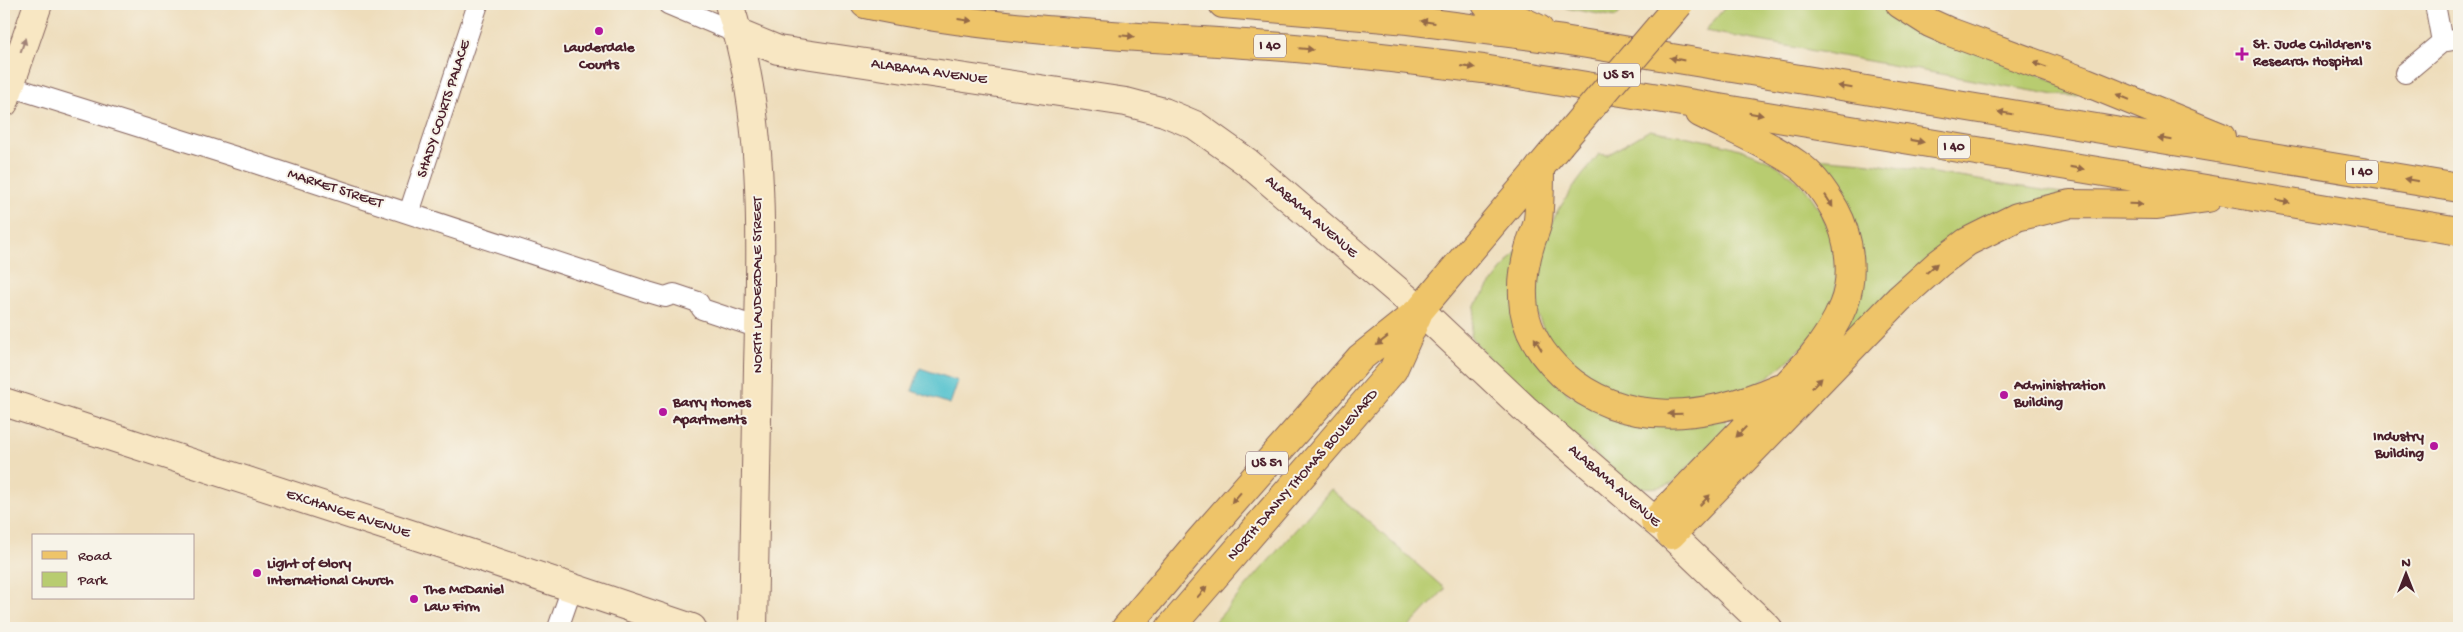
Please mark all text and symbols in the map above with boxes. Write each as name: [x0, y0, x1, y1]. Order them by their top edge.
one-way arrow: [957, 16, 973, 24]
one-way arrow: [1420, 18, 1436, 26]
marker: Lauderdale Courts: [593, 25, 605, 37]
one-way arrow: [1119, 33, 1135, 41]
road number: I 40: [1254, 34, 1286, 58]
place label: St. Jude Children's Research Hospital: [2252, 36, 2372, 71]
one-way arrow: [20, 37, 28, 52]
street label: SHADY COURTS PALACE: [413, 37, 475, 180]
place label: Lauderdale Courts: [564, 39, 636, 74]
one-way arrow: [1298, 46, 1314, 54]
marker: St. Jude Children's Research Hospital: [2235, 47, 2249, 61]
street label: ALABAMA AVENUE: [870, 55, 989, 89]
one-way arrow: [1670, 55, 1685, 63]
one-way arrow: [2032, 61, 2047, 69]
one-way arrow: [1460, 64, 1476, 72]
road number: US 51: [1598, 64, 1640, 86]
one-way arrow: [1836, 83, 1852, 91]
one-way arrow: [2115, 93, 2130, 101]
one-way arrow: [1997, 109, 2013, 117]
one-way arrow: [1749, 111, 1765, 119]
one-way arrow: [2157, 134, 2173, 142]
road number: I 40: [1938, 136, 1970, 158]
one-way arrow: [1909, 138, 1925, 146]
road number: I 40: [2346, 160, 2378, 183]
one-way arrow: [2069, 164, 2085, 172]
street label: MARKET STREET: [285, 165, 386, 213]
street label: ALABAMA AVENUE: [1261, 172, 1361, 263]
one-way arrow: [2403, 175, 2419, 183]
one-way arrow: [1825, 194, 1834, 208]
street label: NORTH LAUDERDALE STREET: [749, 195, 767, 373]
one-way arrow: [2275, 199, 2291, 207]
one-way arrow: [2128, 201, 2144, 209]
one-way arrow: [1926, 263, 1939, 274]
one-way arrow: [1375, 335, 1388, 346]
one-way arrow: [1533, 337, 1542, 350]
place label: Administration Building: [2013, 377, 2106, 412]
one-way arrow: [1811, 378, 1823, 390]
street label: NORTH DANNY THOMAS BOULEVARD: [1224, 385, 1383, 564]
marker: Administration Building: [1998, 389, 2010, 401]
place label: Barry Homes Apartments: [672, 394, 752, 429]
marker: Barry Homes Apartments: [657, 406, 669, 418]
one-way arrow: [1667, 411, 1683, 419]
one-way arrow: [1735, 426, 1747, 438]
place label: Industry Building: [2373, 428, 2425, 463]
marker: Industry Building: [2428, 440, 2440, 452]
street label: ALABAMA AVENUE: [1564, 441, 1664, 532]
road number: US 51: [1246, 452, 1288, 474]
street label: EXCHANGE AVENUE: [284, 485, 413, 543]
one-way arrow: [1230, 492, 1242, 504]
one-way arrow: [1698, 494, 1710, 506]
legend: [32, 534, 195, 600]
text: Road: [78, 548, 112, 566]
north arrow: [2380, 550, 2430, 600]
place label: Light of Glory International Church: [267, 555, 394, 590]
text: N: [2401, 555, 2411, 572]
marker: Light of Glory International Church: [251, 567, 263, 579]
text: Park: [77, 572, 108, 590]
place label: The McDaniel Law Firm: [423, 581, 505, 616]
one-way arrow: [1196, 586, 1208, 598]
marker: The McDaniel Law Firm: [408, 593, 420, 605]

